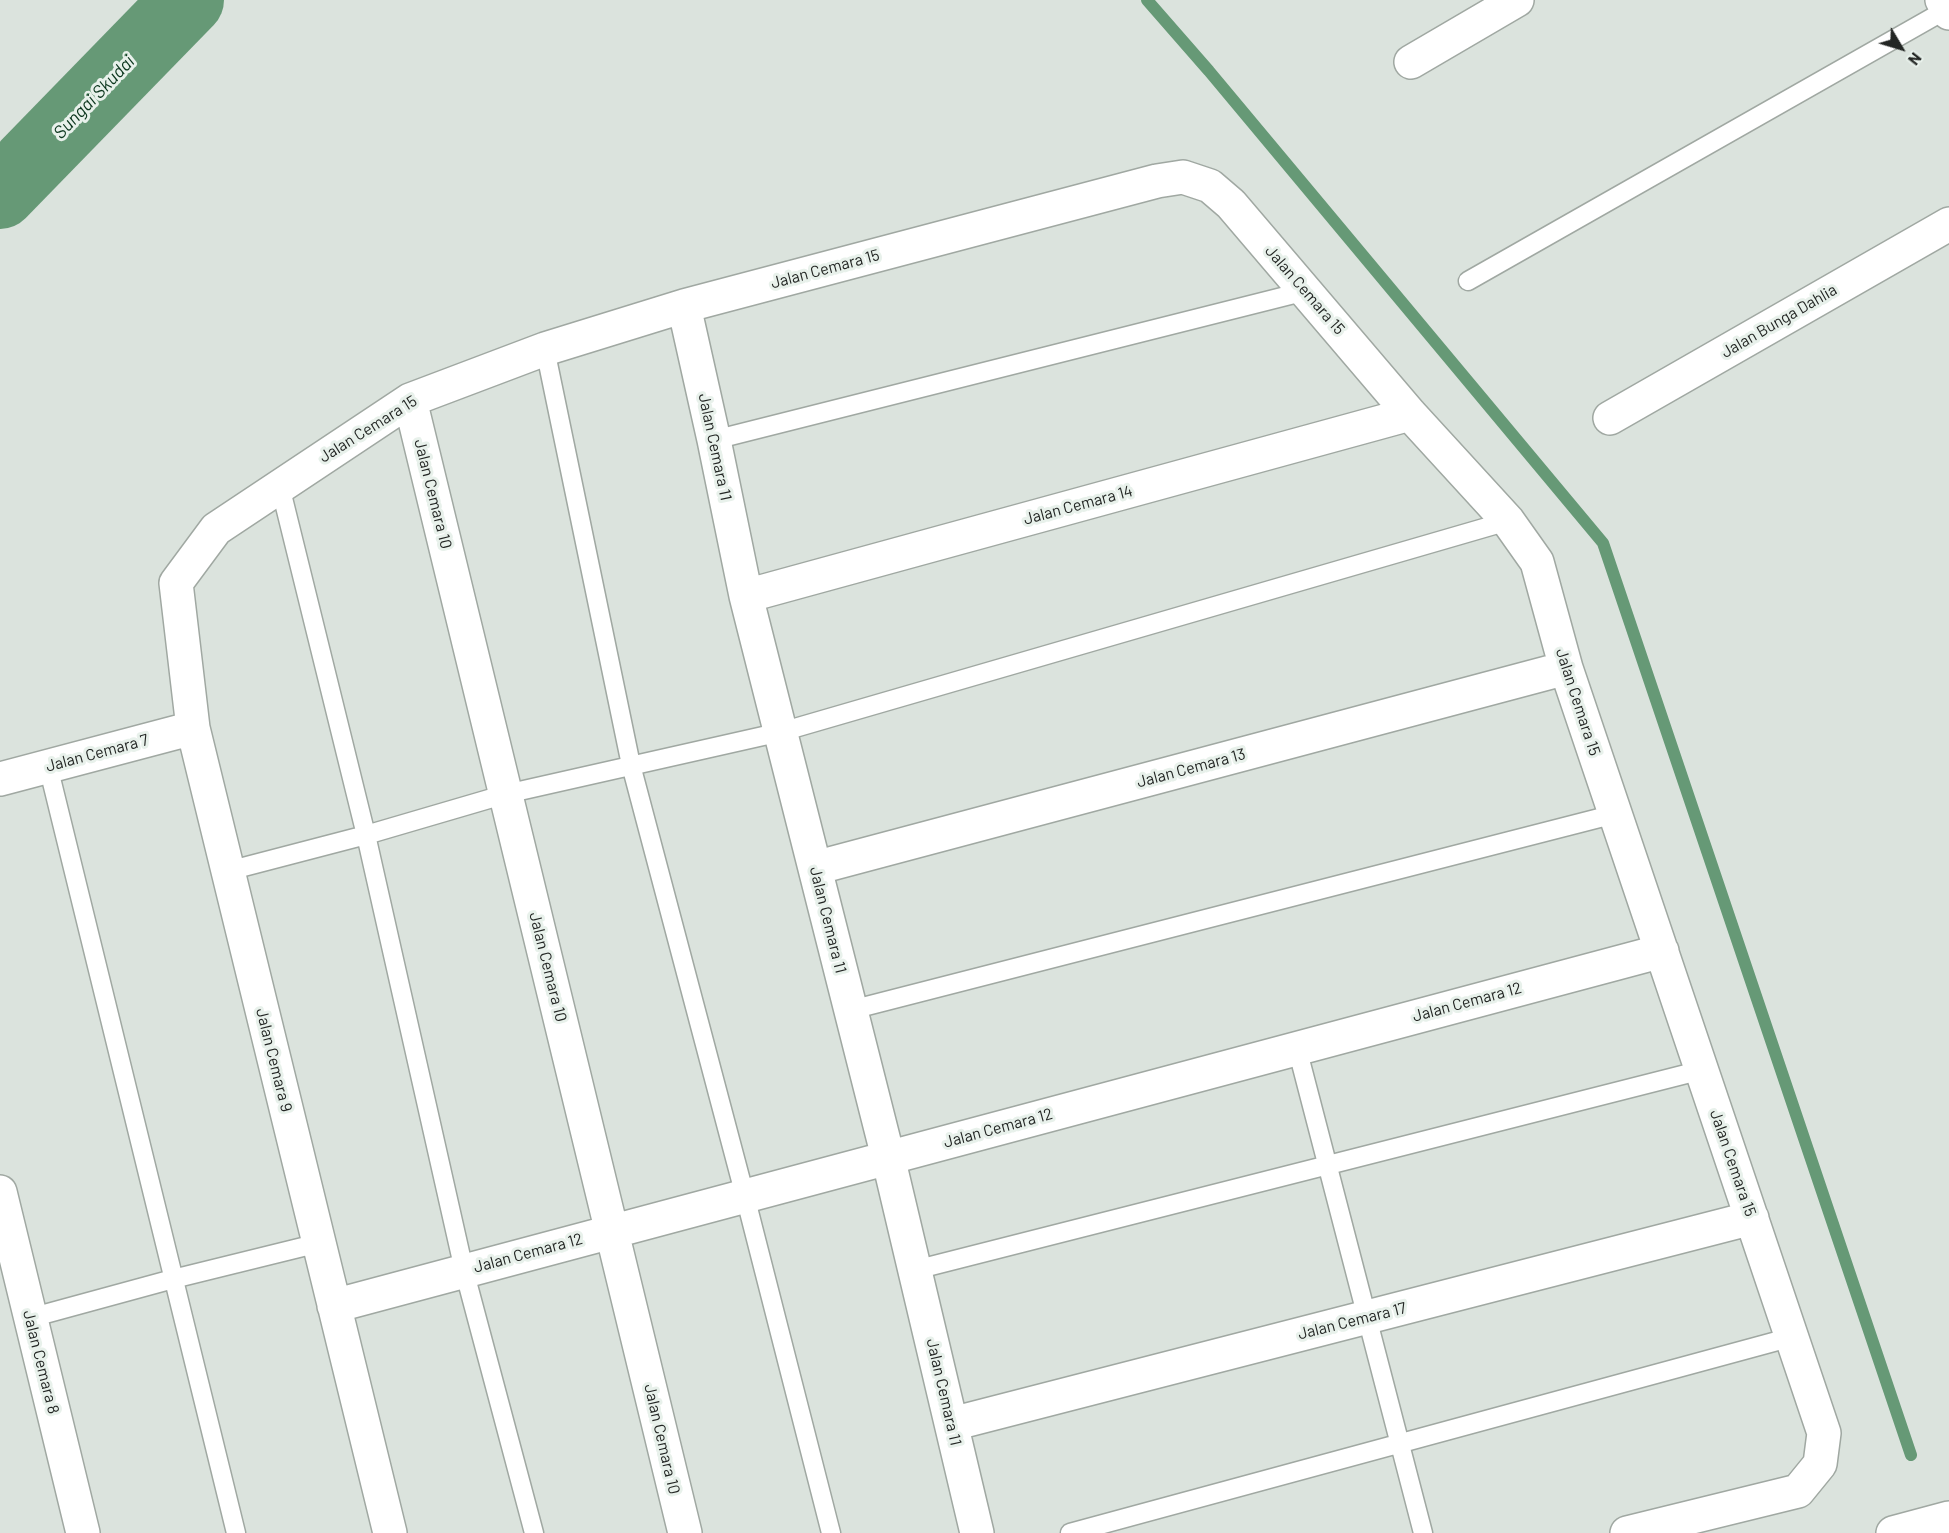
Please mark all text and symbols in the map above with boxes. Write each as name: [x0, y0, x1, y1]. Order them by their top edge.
north arrow: [1871, 18, 1931, 78]
text: N: [1905, 49, 1926, 69]
water label: Sungai Skudai: [49, 51, 139, 143]
street label: Jalan Cemara 15: [1261, 242, 1349, 338]
street label: Jalan Cemara 15: [769, 245, 881, 293]
street label: Jalan Bunga Dahlia: [1718, 280, 1840, 362]
street label: Jalan Cemara 15: [316, 391, 420, 467]
street label: Jalan Cemara 11: [694, 392, 736, 502]
street label: Jalan Cemara 10: [410, 437, 456, 551]
street label: Jalan Cemara 14: [1021, 481, 1135, 529]
street label: Jalan Cemara 15: [1552, 646, 1604, 758]
street label: Jalan Cemara 7: [44, 730, 150, 776]
street label: Jalan Cemara 13: [1135, 744, 1247, 792]
street label: Jalan Cemara 11: [805, 865, 851, 975]
street label: Jalan Cemara 10: [525, 910, 571, 1024]
street label: Jalan Cemara 12: [1410, 978, 1524, 1026]
street label: Jalan Cemara 9: [252, 1006, 296, 1114]
street label: Jalan Cemara 12: [941, 1104, 1055, 1152]
street label: Jalan Cemara 15: [1706, 1107, 1760, 1219]
street label: Jalan Cemara 12: [471, 1229, 585, 1277]
street label: Jalan Cemara 17: [1296, 1298, 1408, 1344]
street label: Jalan Cemara 8: [19, 1308, 63, 1416]
street label: Jalan Cemara 11: [922, 1337, 966, 1447]
street label: Jalan Cemara 10: [640, 1382, 684, 1496]

